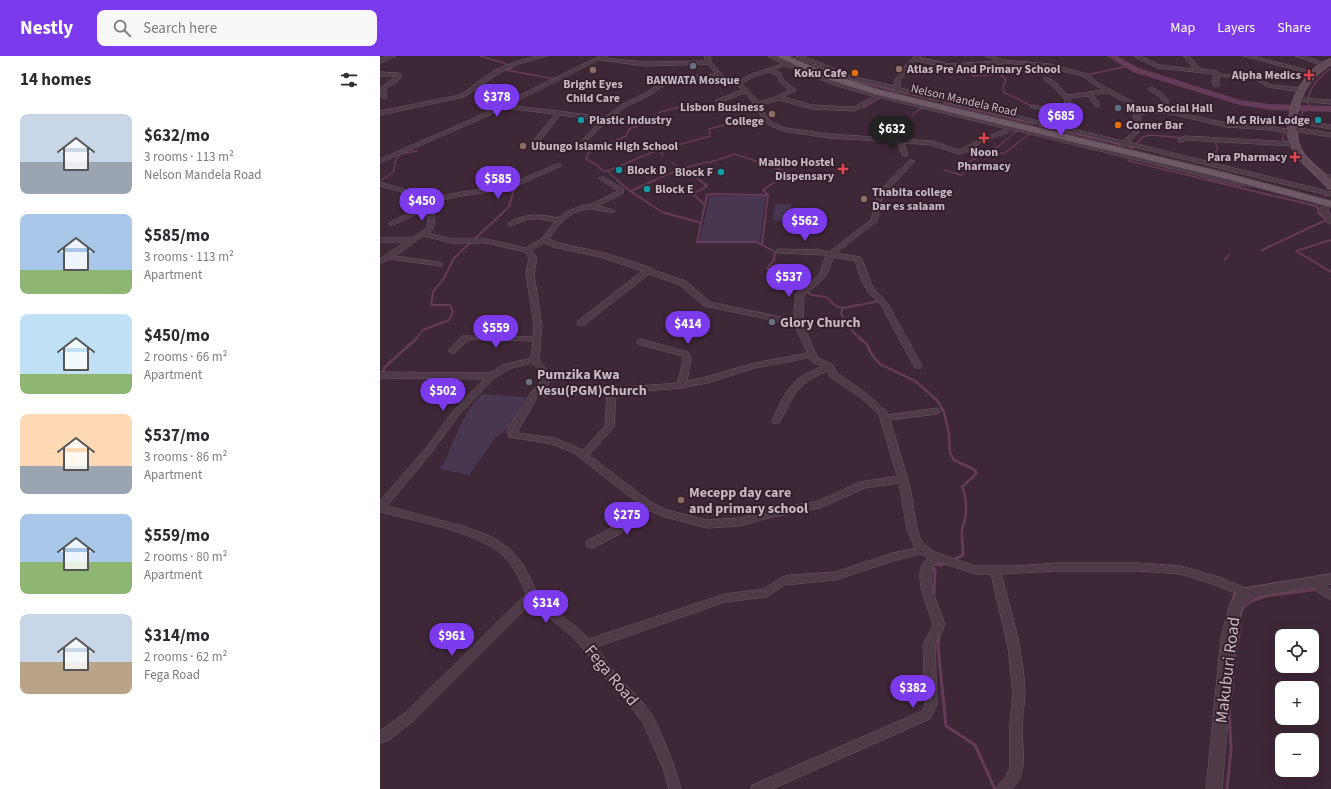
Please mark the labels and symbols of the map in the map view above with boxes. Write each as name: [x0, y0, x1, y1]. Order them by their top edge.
marker: BAKWATA Mosque: [688, 61, 698, 71]
place label: Atlas Pre And Primary School: [906, 61, 1061, 78]
marker: Atlas Pre And Primary School: [894, 64, 904, 74]
marker: Bright Eyes Child Care: [588, 65, 598, 75]
place label: Koku Cafe: [794, 65, 847, 82]
place label: Alpha Medics: [1231, 67, 1301, 84]
marker: Koku Cafe: [850, 68, 860, 78]
marker: Alpha Medics: [1304, 70, 1314, 80]
place label: BAKWATA Mosque: [646, 72, 740, 89]
place label: Bright Eyes Child Care: [563, 76, 623, 107]
street label: Nelson Mandela Road: [909, 80, 1019, 121]
pin: $378: [473, 84, 521, 118]
place label: Lisbon Business College: [680, 99, 764, 130]
place label: Maua Social Hall: [1126, 100, 1213, 117]
pin: $685: [1037, 103, 1085, 137]
marker: Maua Social Hall: [1113, 103, 1123, 113]
marker: Lisbon Business College: [767, 109, 777, 119]
place label: Plastic Industry: [589, 112, 673, 129]
place label: M.G Rival Lodge: [1226, 112, 1310, 129]
marker: Plastic Industry: [576, 115, 586, 125]
marker: M.G Rival Lodge: [1313, 115, 1323, 125]
pin: $632: [868, 116, 916, 150]
place label: Corner Bar: [1126, 117, 1183, 134]
marker: Corner Bar: [1113, 120, 1123, 130]
marker: Noon Pharmacy: [979, 133, 989, 143]
place label: Ubungo Islamic High School: [531, 138, 679, 155]
marker: Ubungo Islamic High School: [518, 141, 528, 151]
place label: Noon Pharmacy: [957, 144, 1012, 175]
place label: Para Pharmacy: [1207, 149, 1288, 166]
marker: Para Pharmacy: [1290, 152, 1300, 162]
place label: Mabibo Hostel Dispensary: [759, 154, 835, 185]
place label: Block D: [627, 162, 667, 179]
marker: Mabibo Hostel Dispensary: [837, 163, 849, 175]
place label: Block F: [675, 164, 713, 181]
marker: Block D: [614, 165, 624, 175]
pin: $585: [474, 166, 522, 200]
marker: Block F: [716, 167, 726, 177]
place label: Block E: [655, 181, 694, 198]
marker: Block E: [642, 184, 652, 194]
place label: Thabita college Dar es salaam: [872, 184, 952, 215]
pin: $450: [398, 188, 446, 222]
marker: Thabita college Dar es salaam: [859, 194, 869, 204]
pin: $562: [781, 208, 829, 242]
pin: $537: [765, 264, 813, 298]
pin: $414: [664, 311, 712, 345]
place label: Glory Church: [780, 313, 861, 333]
pin: $559: [472, 315, 520, 349]
marker: Glory Church: [767, 317, 777, 327]
place label: Pumzika Kwa Yesu(PGM)Church: [536, 365, 647, 401]
marker: Pumzika Kwa Yesu(PGM)Church: [524, 377, 534, 387]
pin: $502: [419, 378, 467, 412]
place label: Mecepp day care and primary school: [689, 483, 808, 519]
marker: Mecepp day care and primary school: [676, 495, 686, 505]
pin: $275: [603, 502, 651, 536]
pin: $314: [522, 590, 570, 624]
street label: Makuburi Road: [1210, 616, 1246, 725]
pin: $961: [428, 623, 476, 657]
street label: Fega Road: [579, 640, 644, 711]
pin: $382: [889, 675, 937, 709]

